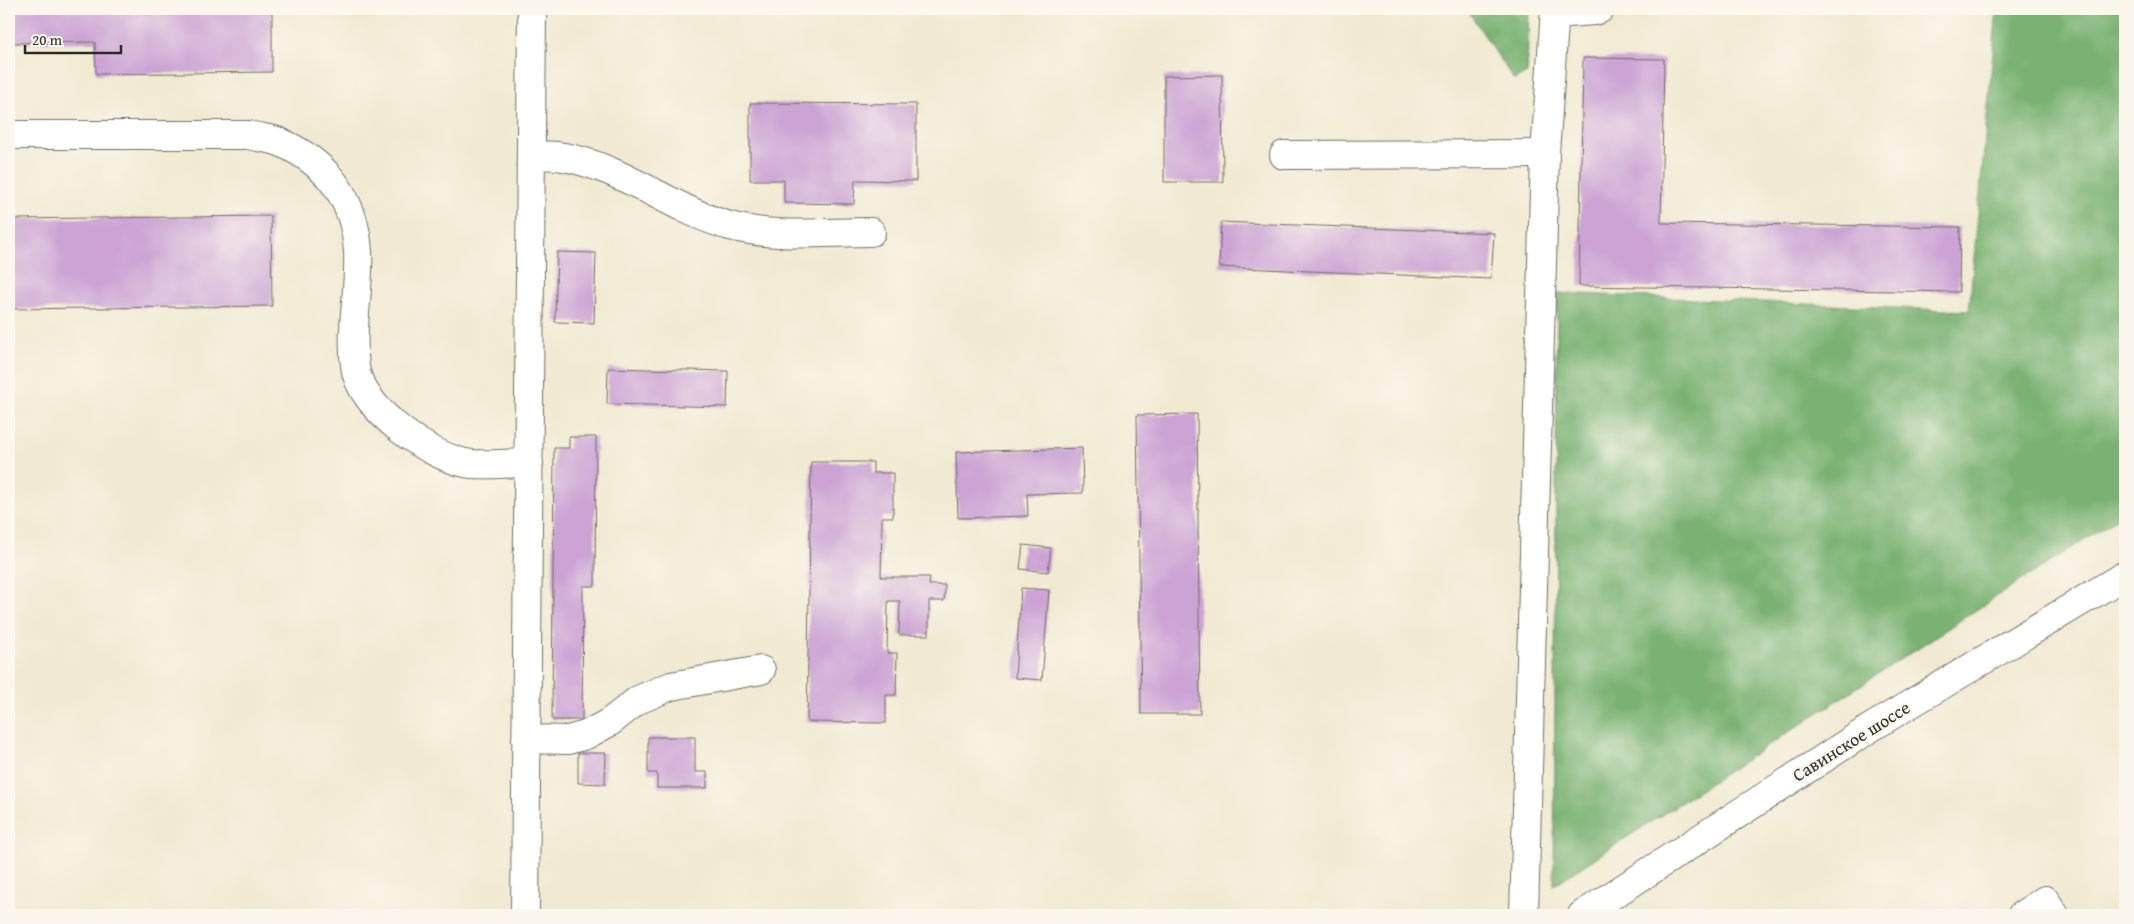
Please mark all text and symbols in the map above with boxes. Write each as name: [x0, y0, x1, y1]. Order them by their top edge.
scale bar: [25, 22, 121, 54]
text: 20 m: [32, 29, 63, 50]
street label: Савинское шоссе: [1787, 694, 1915, 788]

